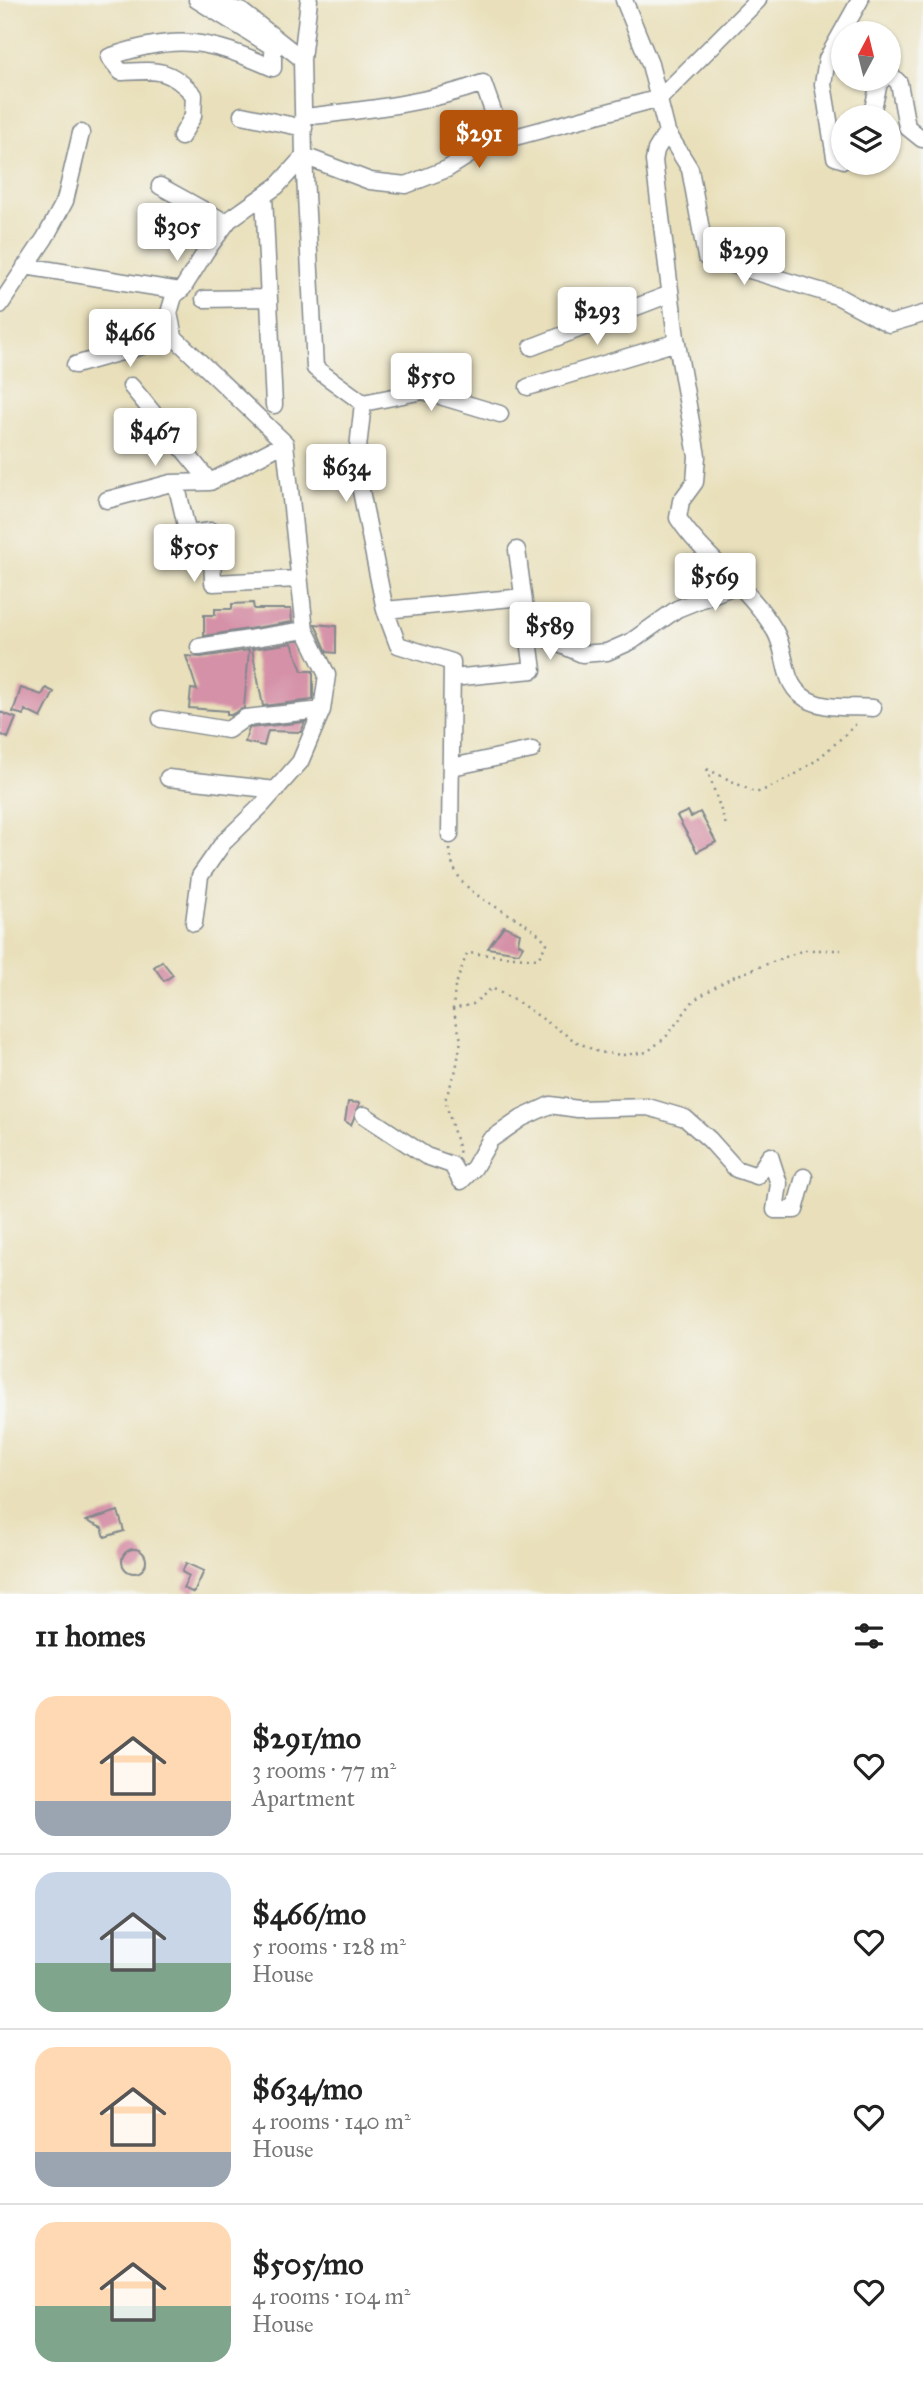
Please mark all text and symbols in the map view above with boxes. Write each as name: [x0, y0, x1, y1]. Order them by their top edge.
north arrow: [831, 21, 901, 91]
map controls: [831, 21, 901, 175]
button: layers: [831, 105, 901, 175]
pin: $291: [438, 110, 520, 170]
text: $291: [456, 119, 502, 147]
pin: $305: [136, 204, 218, 263]
text: $305: [153, 212, 201, 240]
pin: $299: [703, 228, 785, 287]
text: $299: [719, 236, 769, 264]
pin: $293: [556, 288, 638, 347]
text: $293: [574, 296, 620, 324]
pin: $466: [89, 310, 171, 369]
text: $466: [105, 318, 155, 346]
pin: $550: [390, 354, 472, 413]
text: $550: [407, 362, 455, 390]
pin: $467: [114, 408, 196, 468]
text: $467: [130, 417, 180, 445]
pin: $634: [305, 444, 387, 504]
text: $634: [322, 453, 370, 481]
pin: $505: [153, 524, 235, 584]
text: $505: [170, 533, 218, 561]
pin: $569: [674, 554, 756, 613]
text: $569: [691, 562, 739, 590]
pin: $589: [509, 602, 591, 662]
text: $589: [525, 611, 575, 639]
icon: filters: [850, 1617, 888, 1655]
text: 11 homes: [35, 1618, 146, 1654]
text: $291/mo: [252, 1720, 361, 1756]
icon: home: [91, 1724, 175, 1808]
icon: heart: [850, 1747, 888, 1785]
text: 3 rooms · 77 m²: [252, 1756, 396, 1784]
text: Apartment: [252, 1784, 355, 1812]
text: $466/mo: [252, 1896, 366, 1932]
icon: home: [91, 1900, 175, 1984]
icon: heart: [850, 1923, 888, 1961]
text: 5 rooms · 128 m²: [252, 1932, 406, 1960]
text: House: [252, 1960, 314, 1988]
text: $634/mo: [252, 2071, 363, 2107]
icon: home: [91, 2075, 175, 2159]
icon: heart: [850, 2098, 888, 2136]
text: 4 rooms · 140 m²: [252, 2107, 411, 2135]
text: House: [252, 2135, 314, 2163]
text: $505/mo: [252, 2246, 364, 2282]
icon: home: [91, 2250, 175, 2334]
icon: heart: [850, 2273, 888, 2311]
text: 4 rooms · 104 m²: [252, 2282, 411, 2310]
text: House: [252, 2310, 314, 2338]

